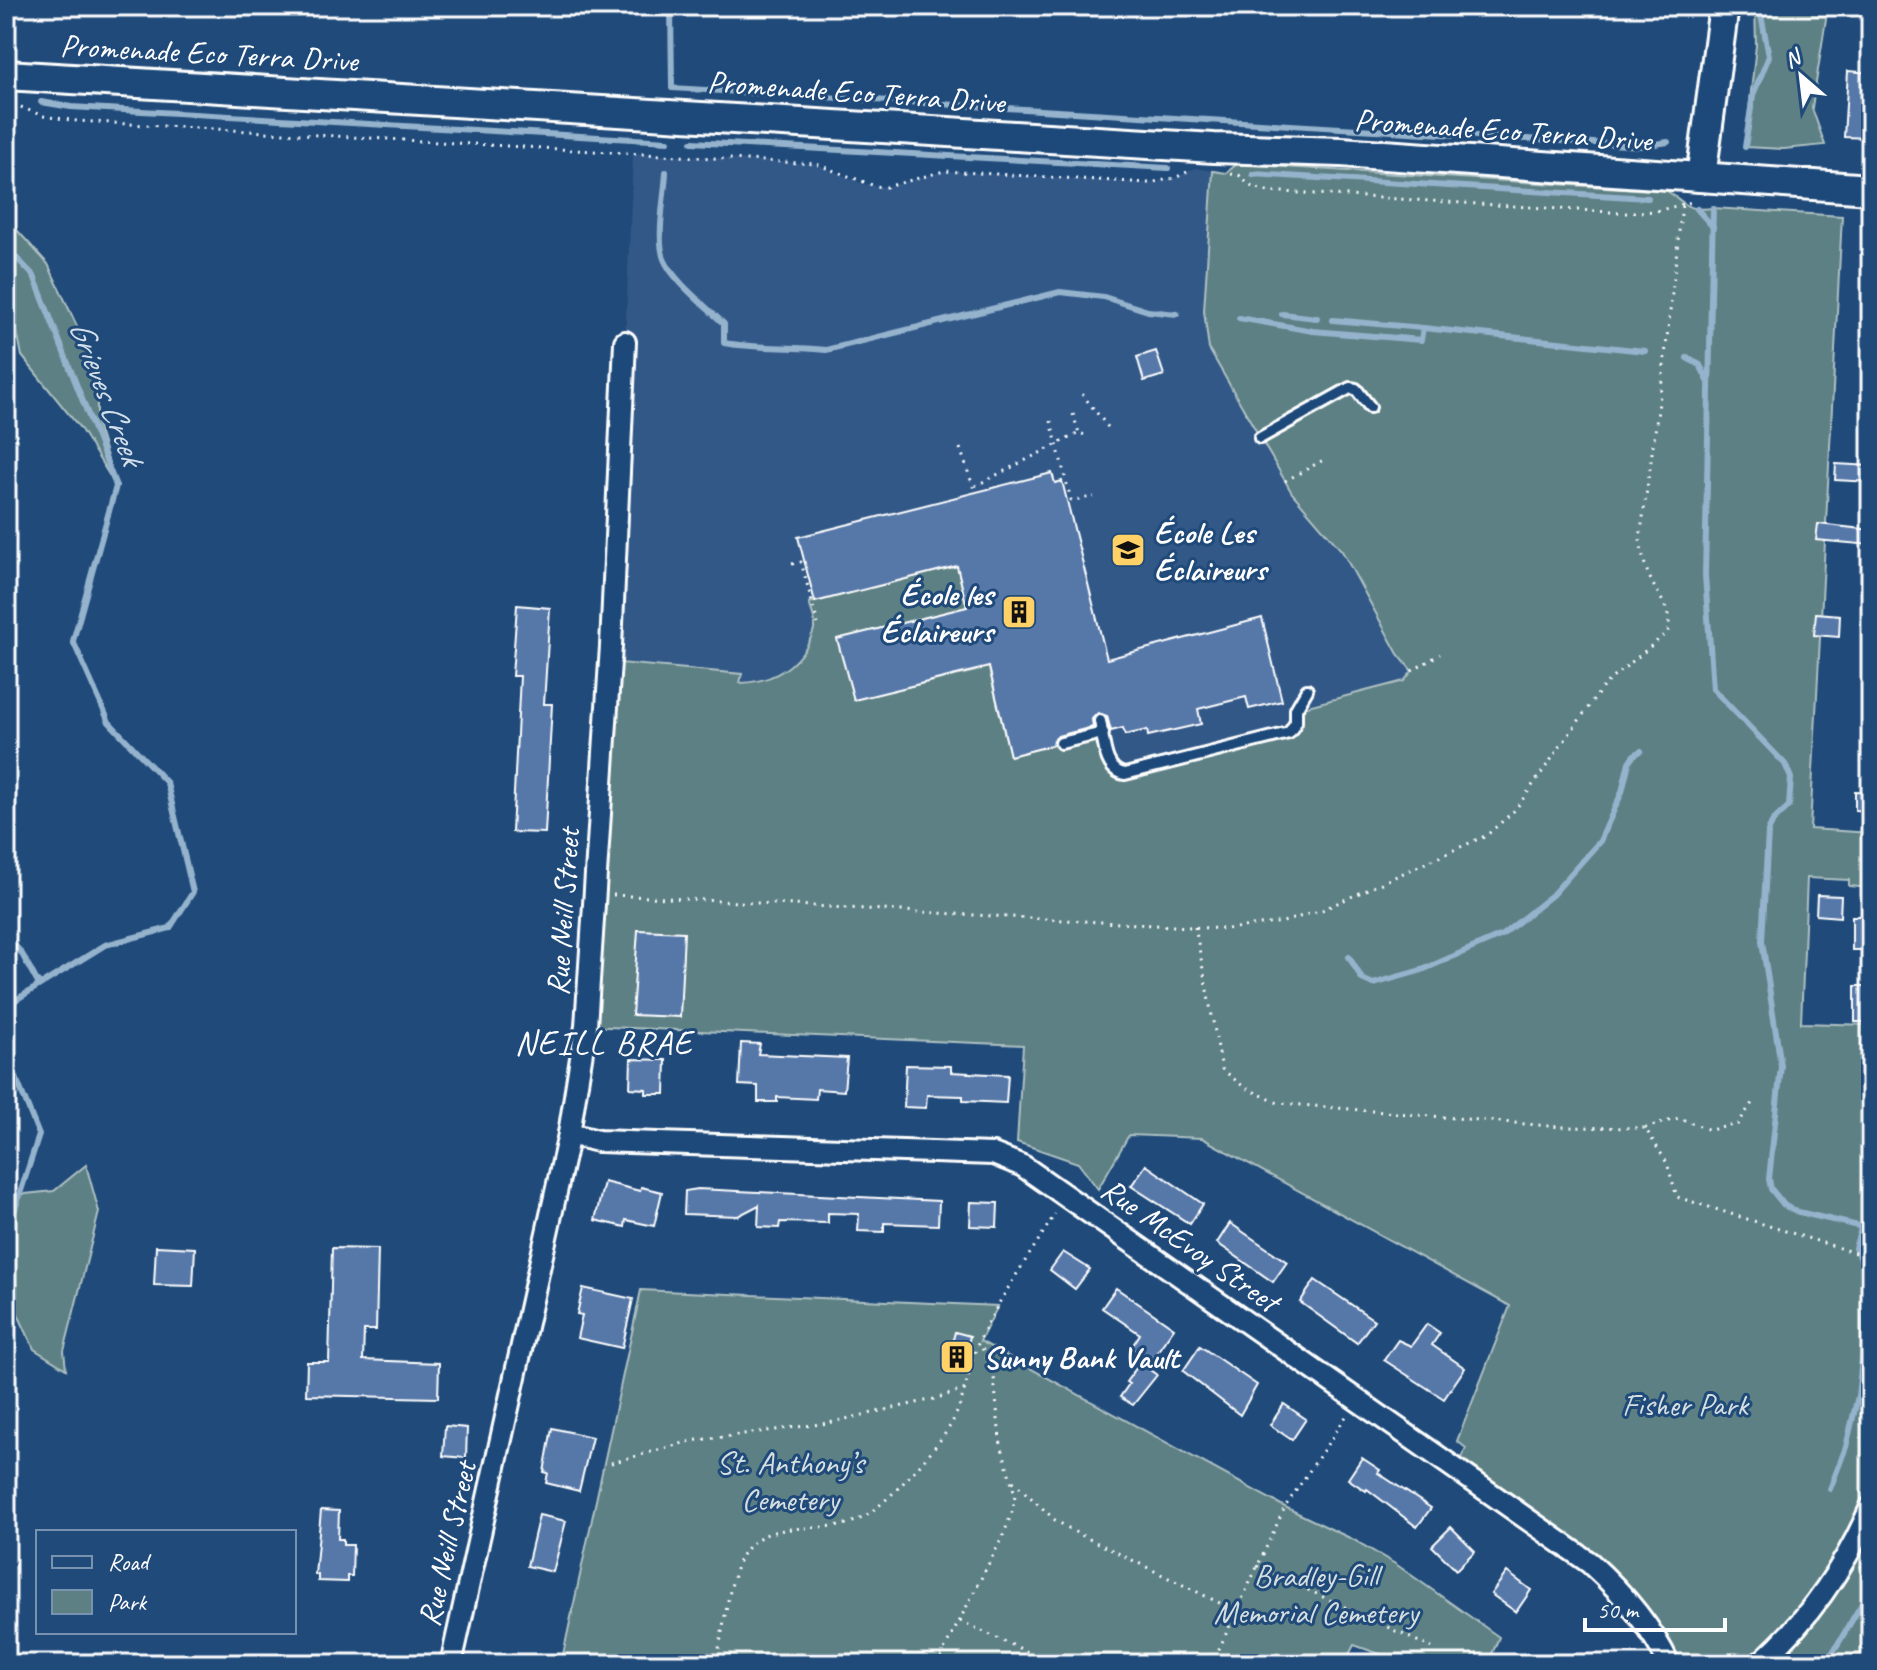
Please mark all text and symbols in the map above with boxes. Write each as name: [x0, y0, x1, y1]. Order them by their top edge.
street label: Promenade Eco Terra Drive: [59, 25, 361, 81]
north arrow: [1761, 36, 1841, 116]
text: N: [1779, 42, 1808, 75]
street label: Promenade Eco Terra Drive: [706, 61, 1009, 123]
street label: Promenade Eco Terra Drive: [1353, 99, 1656, 161]
water label: Grieves Creek: [60, 314, 156, 476]
place label: École Les Éclaireurs: [1154, 512, 1270, 590]
school or university icon: École Les Éclaireurs: [1109, 531, 1147, 569]
place label: École les Éclaireurs: [881, 574, 997, 652]
building icon: École les Éclaireurs: [1000, 593, 1038, 631]
street label: Rue Neill Street: [537, 824, 590, 997]
district label: NEILL BRAE: [515, 1021, 695, 1064]
street label: Rue McEvoy Street: [1093, 1169, 1290, 1324]
place label: Sunny Bank Vault: [983, 1337, 1182, 1378]
building icon: Sunny Bank Vault: [938, 1338, 976, 1376]
park label: Fisher Park: [1622, 1384, 1750, 1425]
park label: St. Anthony’s Cemetery: [716, 1442, 867, 1520]
street label: Rue Neill Street: [408, 1454, 487, 1630]
legend: [36, 1530, 296, 1634]
text: Road: [108, 1547, 152, 1577]
park label: Bradley-Gill Memorial Cemetery: [1214, 1555, 1421, 1633]
scale bar: [1585, 1582, 1725, 1632]
text: Park: [108, 1587, 148, 1617]
text: 50 m: [1597, 1595, 1640, 1625]

